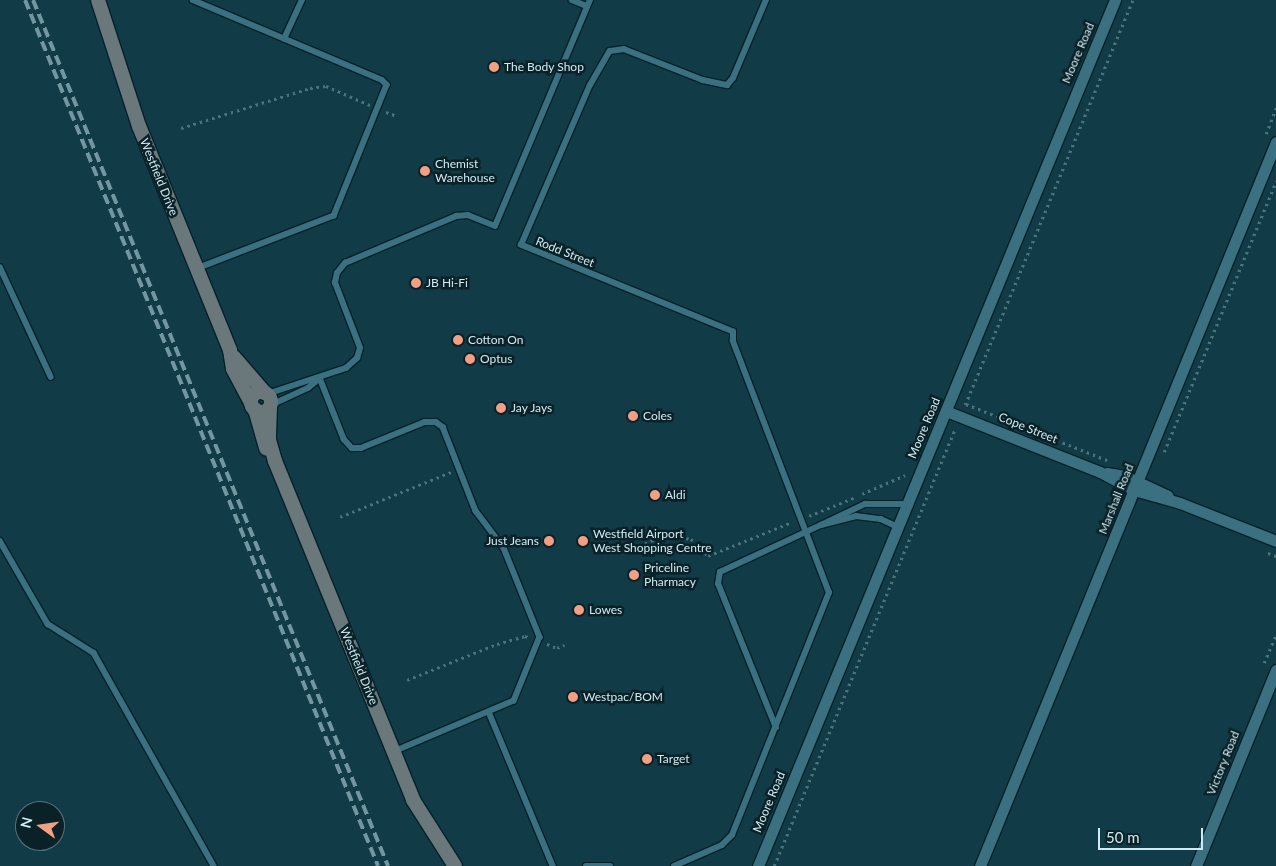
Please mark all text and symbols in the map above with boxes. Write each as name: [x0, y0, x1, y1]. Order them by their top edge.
street label: Moore Road: [1059, 20, 1097, 86]
place label: The Body Shop: [504, 60, 584, 74]
marker: The Body Shop: [488, 61, 500, 73]
street label: Westfield Drive: [137, 136, 181, 218]
place label: Chemist Warehouse: [435, 157, 495, 185]
marker: Chemist Warehouse: [419, 165, 431, 177]
street label: Rodd Street: [534, 234, 596, 270]
place label: JB Hi-Fi: [426, 276, 468, 290]
marker: JB Hi-Fi: [410, 277, 422, 289]
place label: Cotton On: [468, 333, 524, 347]
marker: Cotton On: [452, 334, 464, 346]
place label: Optus: [480, 352, 512, 366]
marker: Optus: [464, 353, 476, 365]
street label: Moore Road: [905, 395, 943, 461]
place label: Jay Jays: [511, 401, 553, 415]
marker: Jay Jays: [495, 402, 507, 414]
place label: Coles: [643, 409, 672, 423]
marker: Coles: [627, 410, 639, 422]
street label: Cope Street: [996, 410, 1060, 446]
street label: Marshall Road: [1095, 462, 1137, 536]
place label: Aldi: [665, 488, 686, 502]
marker: Aldi: [649, 489, 661, 501]
place label: Westfield Airport West Shopping Centre: [593, 527, 712, 555]
place label: Just Jeans: [486, 534, 539, 548]
marker: Just Jeans: [543, 535, 555, 547]
marker: Westfield Airport West Shopping Centre: [577, 535, 589, 547]
place label: Priceline Pharmacy: [644, 561, 696, 589]
marker: Priceline Pharmacy: [628, 569, 640, 581]
place label: Lowes: [589, 603, 622, 617]
marker: Lowes: [573, 604, 585, 616]
street label: Westfield Drive: [337, 625, 381, 707]
place label: Westpac/BOM: [583, 690, 663, 704]
marker: Westpac/BOM: [567, 691, 579, 703]
street label: Victory Road: [1204, 729, 1242, 797]
place label: Target: [657, 752, 690, 766]
marker: Target: [641, 753, 653, 765]
street label: Moore Road: [750, 769, 788, 835]
north arrow: [15, 801, 65, 851]
text: N: [16, 815, 35, 830]
scale bar: [1101, 818, 1206, 850]
text: 50 m: [1106, 828, 1140, 846]

